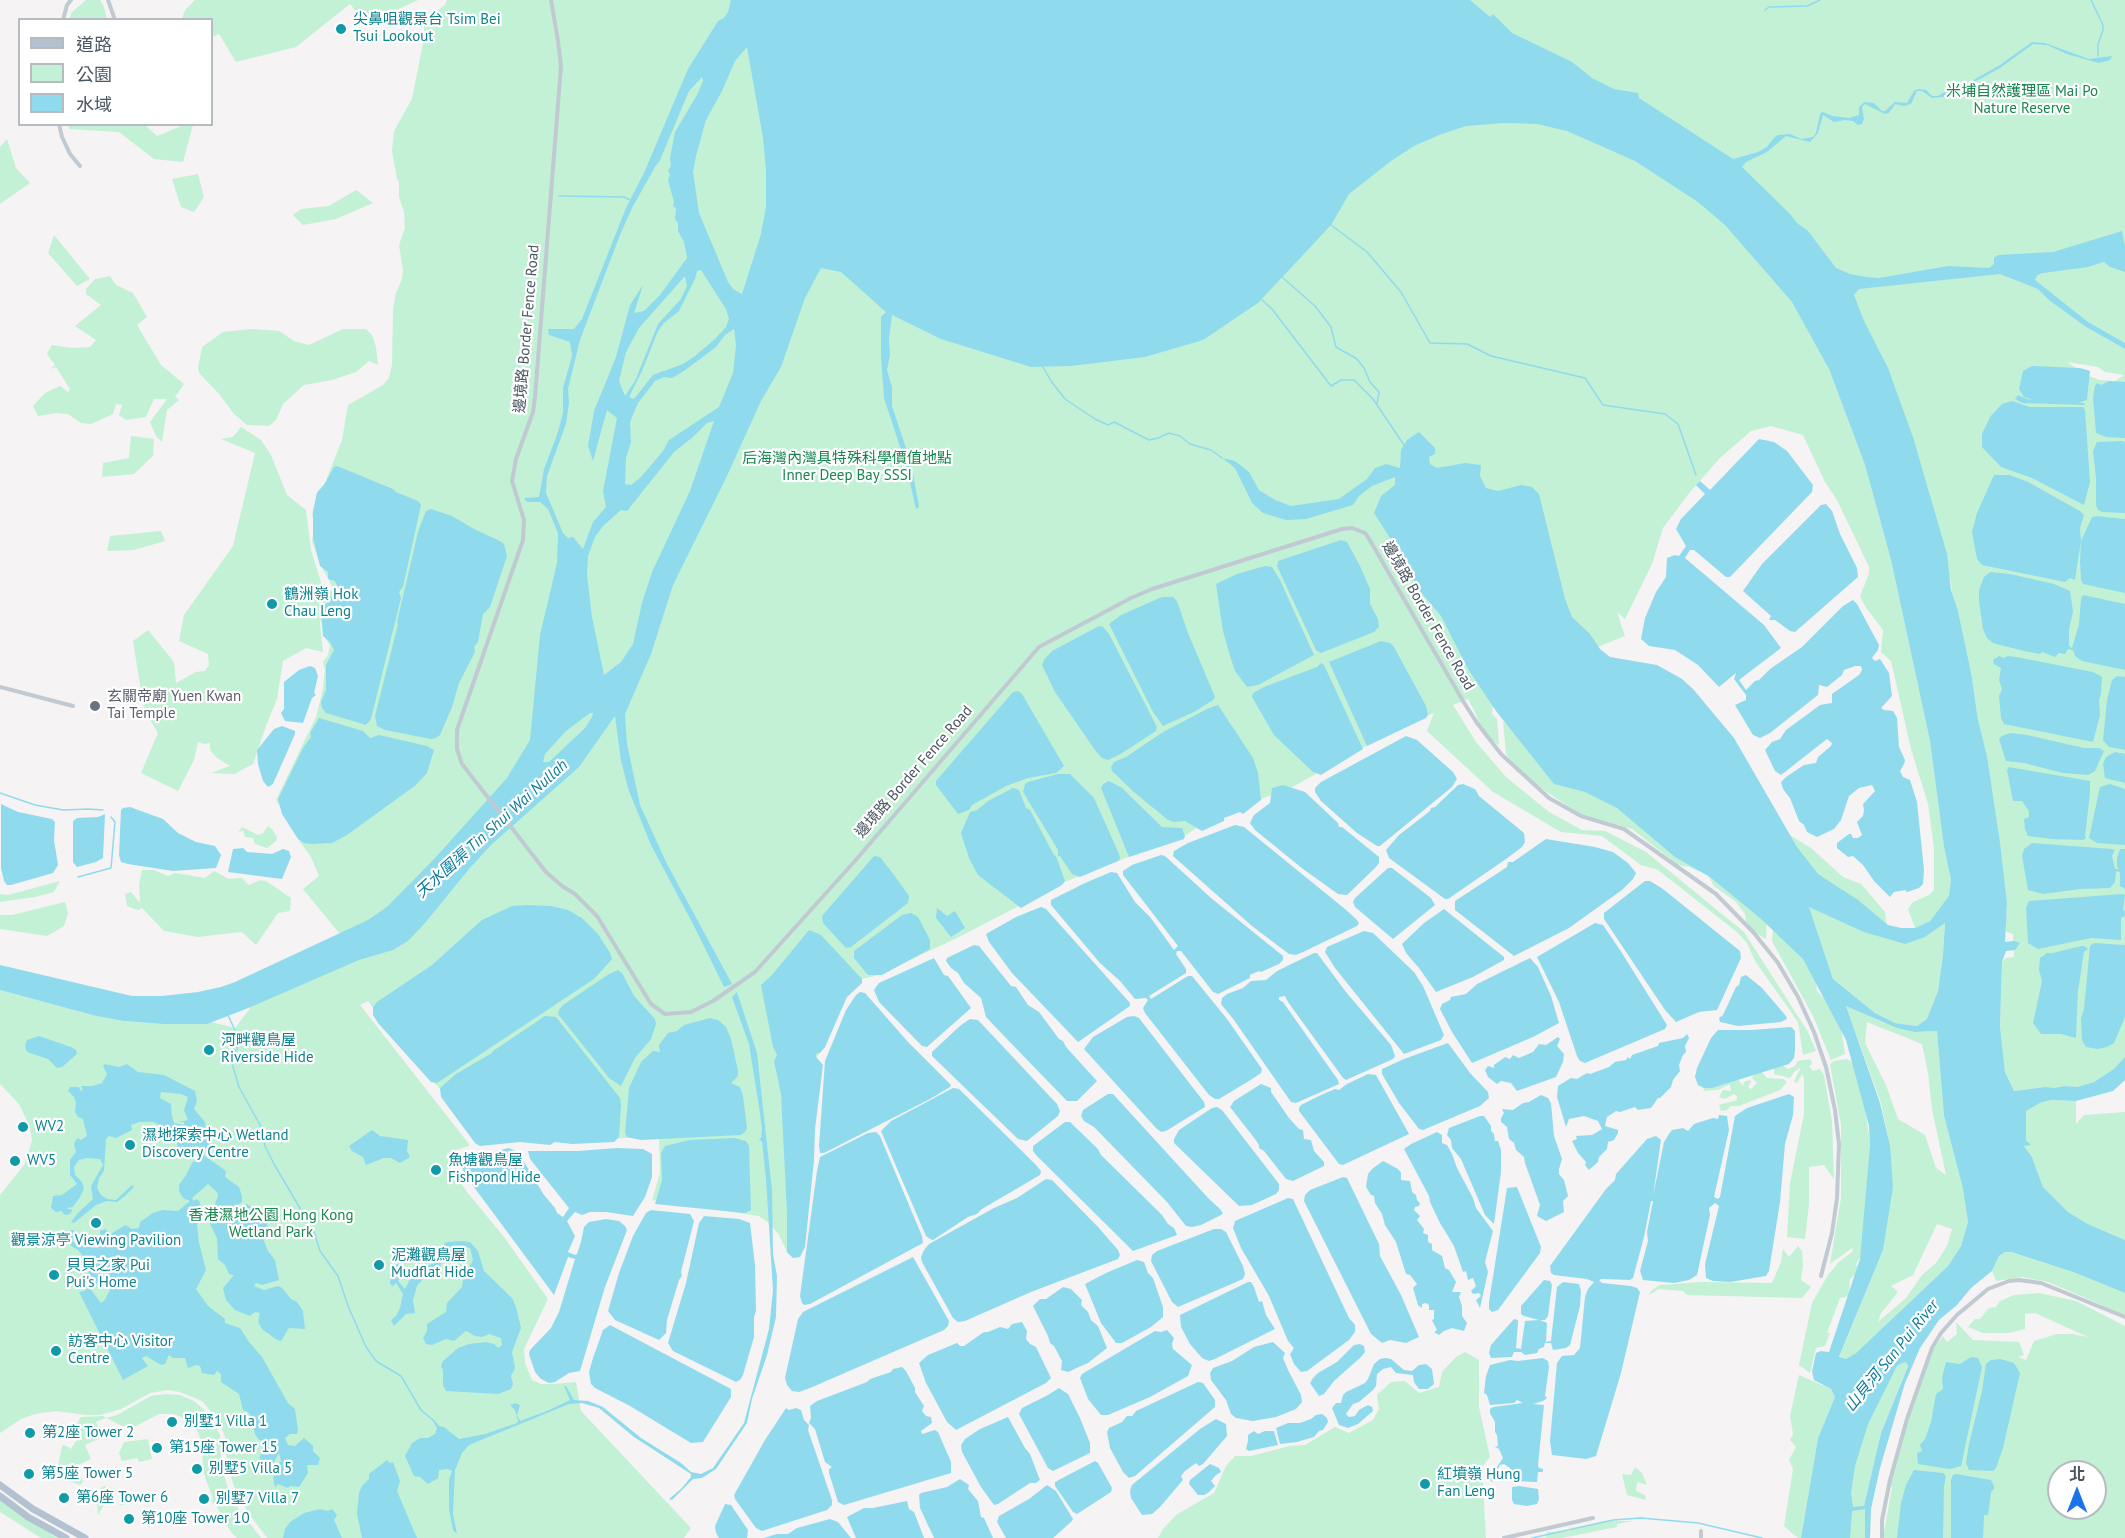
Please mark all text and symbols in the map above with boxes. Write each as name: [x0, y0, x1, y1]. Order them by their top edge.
place label: 尖鼻咀觀景台 Tsim Bei Tsui Lookout: [353, 11, 501, 46]
legend: [18, 18, 213, 126]
marker: 尖鼻咀觀景台 Tsim Bei Tsui Lookout: [334, 22, 348, 36]
text: 道路: [76, 33, 112, 56]
text: 公園: [76, 63, 112, 86]
park label: 米埔自然護理區 Mai Po Nature Reserve: [1946, 83, 2098, 118]
text: 水域: [76, 93, 112, 116]
street label: 邊境路 Border Fence Road: [511, 244, 543, 414]
park label: 后海灣內灣具特殊科學價值地點 Inner Deep Bay SSSI: [742, 450, 952, 485]
street label: 邊境路 Border Fence Road: [1378, 538, 1478, 694]
place label: 鶴洲嶺 Hok Chau Leng: [284, 586, 358, 621]
marker: 鶴洲嶺 Hok Chau Leng: [265, 597, 279, 611]
place label: 玄關帝廟 Yuen Kwan Tai Temple: [107, 688, 241, 723]
marker: 玄關帝廟 Yuen Kwan Tai Temple: [88, 699, 102, 713]
street label: 邊境路 Border Fence Road: [852, 702, 976, 842]
water label: 天水圍渠 Tin Shui Wai Nullah: [412, 756, 572, 902]
place label: 河畔觀鳥屋 Riverside Hide: [221, 1032, 314, 1067]
marker: 河畔觀鳥屋 Riverside Hide: [202, 1043, 216, 1057]
place label: WV2: [35, 1118, 64, 1136]
marker: WV2: [16, 1120, 30, 1134]
place label: 濕地探索中心 Wetland Discovery Centre: [142, 1127, 289, 1162]
marker: 濕地探索中心 Wetland Discovery Centre: [123, 1138, 137, 1152]
place label: WV5: [27, 1152, 56, 1170]
place label: 魚塘觀鳥屋 Fishpond Hide: [448, 1152, 541, 1187]
marker: WV5: [8, 1154, 22, 1168]
marker: 魚塘觀鳥屋 Fishpond Hide: [429, 1163, 443, 1177]
park label: 香港濕地公園 Hong Kong Wetland Park: [188, 1207, 354, 1242]
marker: 觀景涼亭 Viewing Pavilion: [89, 1216, 103, 1230]
place label: 觀景涼亭 Viewing Pavilion: [11, 1232, 181, 1250]
place label: 泥灘觀鳥屋 Mudflat Hide: [391, 1247, 474, 1282]
place label: 貝貝之家 Pui Pui's Home: [66, 1257, 150, 1292]
marker: 泥灘觀鳥屋 Mudflat Hide: [372, 1258, 386, 1272]
marker: 貝貝之家 Pui Pui's Home: [47, 1268, 61, 1282]
water label: 山貝河 San Pui River: [1841, 1296, 1943, 1416]
place label: 訪客中心 Visitor Centre: [68, 1333, 173, 1368]
marker: 訪客中心 Visitor Centre: [49, 1344, 63, 1358]
place label: 別墅1 Villa 1: [184, 1413, 267, 1431]
marker: 別墅1 Villa 1: [165, 1415, 179, 1429]
place label: 第2座 Tower 2: [42, 1424, 134, 1442]
marker: 第2座 Tower 2: [23, 1426, 37, 1440]
place label: 第15座 Tower 15: [169, 1439, 278, 1457]
marker: 第15座 Tower 15: [150, 1441, 164, 1455]
place label: 別墅5 Villa 5: [209, 1460, 292, 1478]
north arrow: [2047, 1460, 2107, 1520]
marker: 別墅5 Villa 5: [190, 1462, 204, 1476]
text: 北: [2069, 1464, 2085, 1484]
place label: 第5座 Tower 5: [41, 1465, 133, 1483]
place label: 紅墳嶺 Hung Fan Leng: [1437, 1466, 1520, 1501]
marker: 第5座 Tower 5: [22, 1467, 36, 1481]
marker: 紅墳嶺 Hung Fan Leng: [1418, 1477, 1432, 1491]
place label: 第6座 Tower 6: [76, 1489, 168, 1507]
place label: 別墅7 Villa 7: [216, 1490, 299, 1508]
marker: 第6座 Tower 6: [57, 1491, 71, 1505]
marker: 別墅7 Villa 7: [197, 1492, 211, 1506]
place label: 第10座 Tower 10: [141, 1510, 250, 1528]
marker: 第10座 Tower 10: [122, 1512, 136, 1526]

